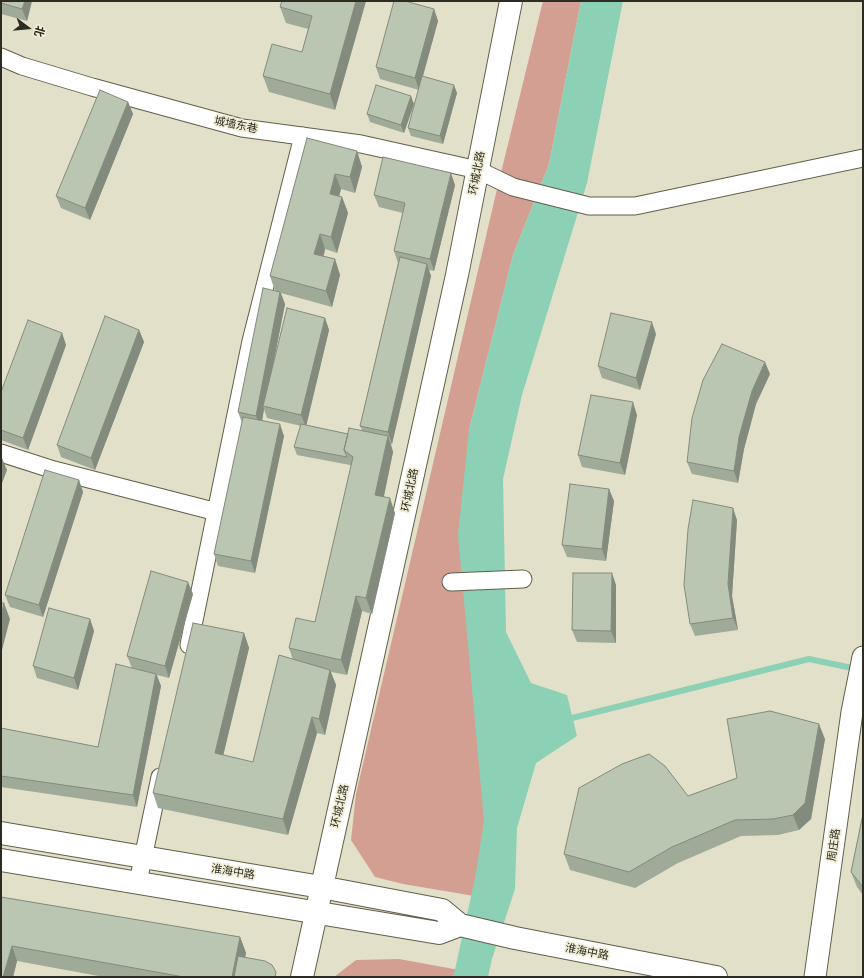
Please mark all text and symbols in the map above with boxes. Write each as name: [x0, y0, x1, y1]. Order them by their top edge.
north arrow: [8, 8, 48, 48]
text: 北: [31, 24, 48, 39]
street label: 城墙东巷: [213, 114, 259, 136]
street label: 环城北路: [466, 150, 488, 196]
street label: 环城北路: [399, 467, 421, 513]
street label: 环城北路: [329, 783, 351, 829]
street label: 周庄路: [825, 828, 843, 862]
street label: 淮海中路: [210, 862, 256, 882]
street label: 淮海中路: [564, 941, 610, 963]

